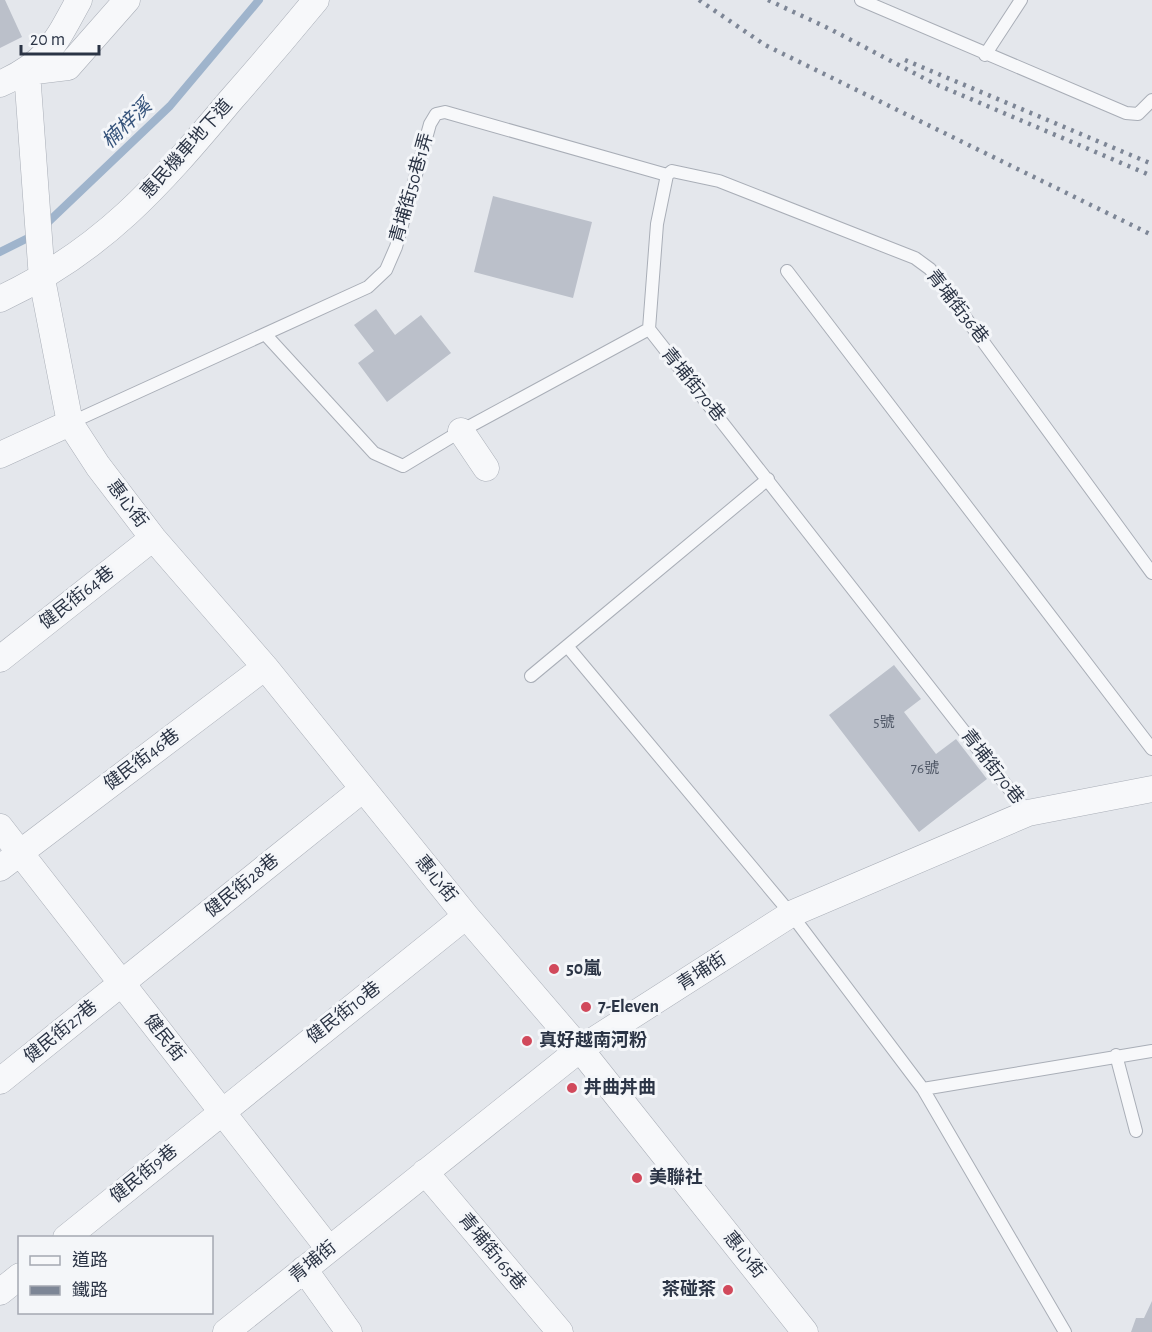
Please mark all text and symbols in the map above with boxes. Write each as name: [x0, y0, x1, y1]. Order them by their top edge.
scale bar: [21, 18, 99, 56]
text: 20 m: [30, 31, 65, 49]
water label: 楠梓溪: [98, 93, 158, 152]
street label: 惠民機車地下道: [137, 95, 236, 202]
street label: 青埔街50巷1弄: [386, 131, 436, 245]
street label: 青埔街36巷: [923, 266, 993, 347]
street label: 青埔街70巷: [658, 343, 730, 425]
street label: 惠心街: [104, 476, 152, 531]
street label: 健民街64巷: [35, 562, 118, 633]
house number: 5號: [873, 714, 895, 730]
street label: 健民街46巷: [100, 724, 183, 794]
street label: 青埔街70巷: [958, 725, 1028, 808]
house number: 76號: [911, 760, 939, 776]
street label: 健民街28巷: [201, 850, 282, 921]
street label: 惠心街: [412, 851, 462, 906]
street label: 青埔街: [673, 948, 730, 994]
place label: 50嵐: [566, 959, 601, 978]
marker: 50嵐: [547, 962, 561, 976]
street label: 健民街10巷: [303, 977, 384, 1047]
street label: 健民街27巷: [20, 996, 101, 1067]
place label: 7-Eleven: [598, 998, 659, 1016]
marker: 7-Eleven: [579, 1000, 593, 1014]
street label: 健民街: [140, 1010, 189, 1065]
place label: 真好越南河粉: [539, 1030, 647, 1050]
marker: 真好越南河粉: [520, 1034, 534, 1048]
place label: 丼曲丼曲: [584, 1077, 656, 1097]
marker: 丼曲丼曲: [565, 1081, 579, 1095]
street label: 健民街9巷: [106, 1140, 181, 1206]
place label: 美聯社: [649, 1167, 703, 1187]
marker: 美聯社: [630, 1171, 644, 1185]
street label: 青埔街165巷: [455, 1209, 531, 1294]
street label: 惠心街: [720, 1227, 770, 1282]
legend: [18, 1236, 213, 1314]
street label: 青埔街: [285, 1236, 340, 1286]
text: 道路: [72, 1250, 108, 1270]
place label: 茶碰茶: [662, 1279, 716, 1299]
text: 鐵路: [72, 1280, 108, 1300]
marker: 茶碰茶: [721, 1283, 735, 1297]

